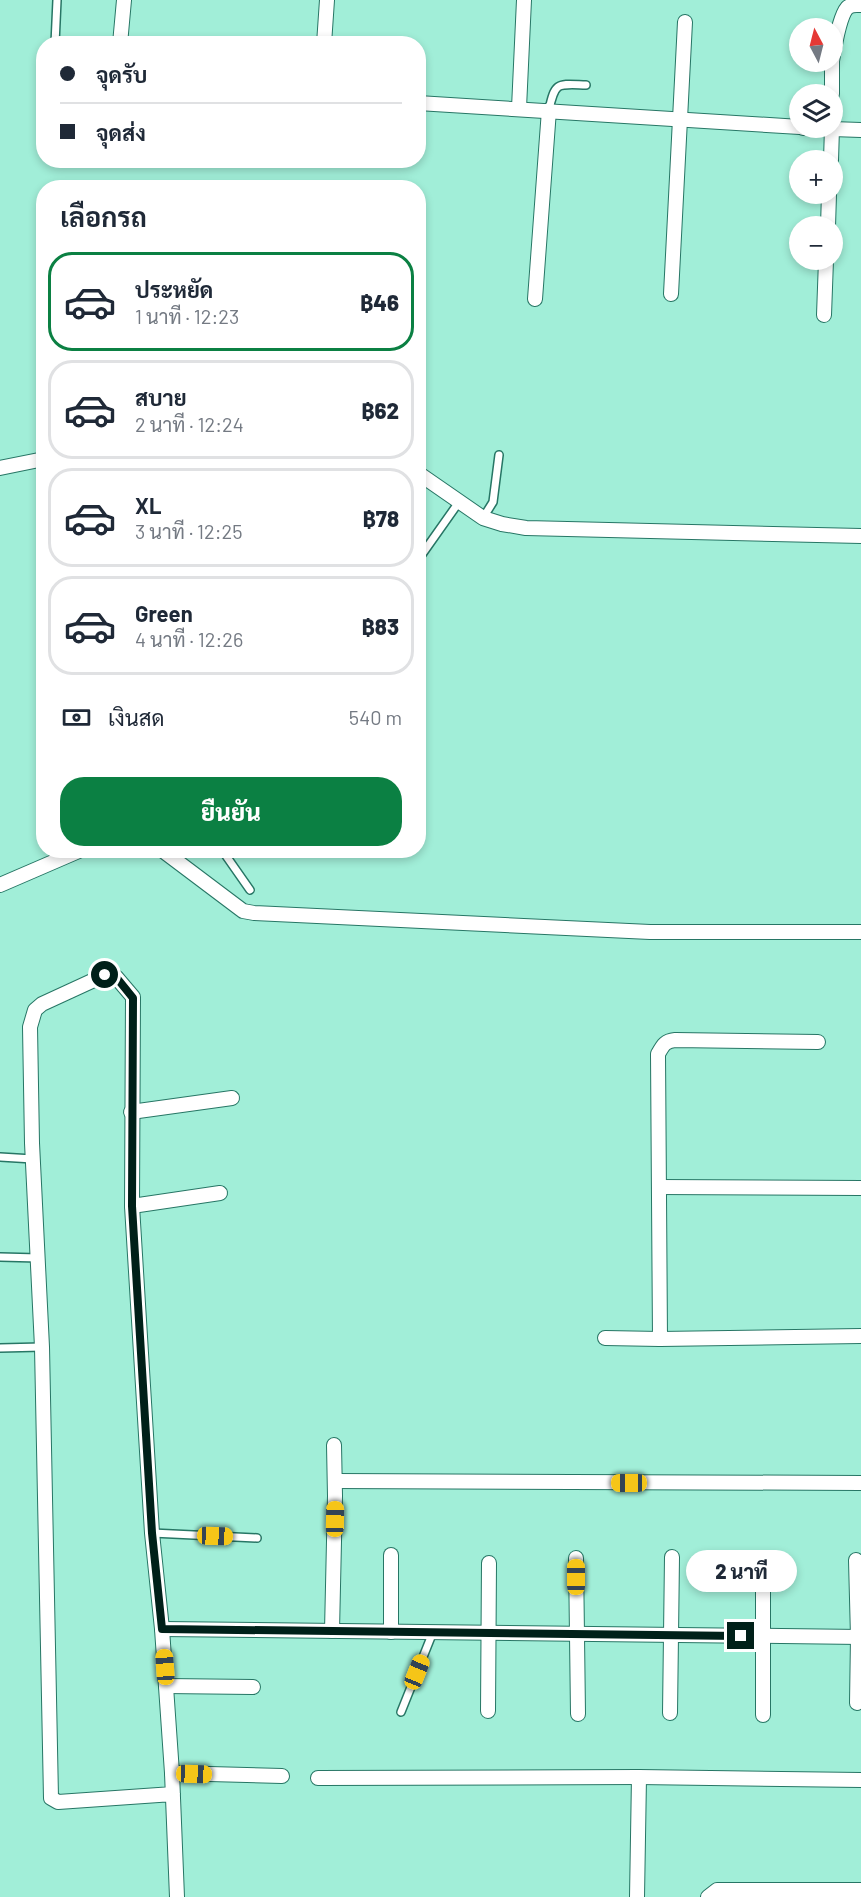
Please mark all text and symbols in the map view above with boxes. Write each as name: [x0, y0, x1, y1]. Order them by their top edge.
north arrow: [789, 18, 843, 72]
map controls: [789, 18, 843, 270]
text: จุดรับ: [96, 61, 147, 87]
button: layers: [789, 84, 843, 138]
text: จุดส่ง: [96, 119, 146, 145]
button: +: [789, 150, 843, 204]
text: เลือกรถ: [60, 200, 147, 232]
button: −: [789, 216, 843, 270]
icon: car: [63, 275, 117, 329]
text: ประหยัด: [135, 276, 213, 302]
text: ฿46: [360, 289, 399, 315]
text: 1 นาที · 12:23: [135, 304, 239, 328]
icon: car: [63, 383, 117, 437]
text: สบาย: [135, 384, 187, 410]
text: ฿62: [361, 397, 399, 423]
text: 2 นาที · 12:24: [135, 412, 244, 436]
icon: car: [63, 491, 117, 545]
text: XL: [135, 492, 161, 518]
text: ฿78: [362, 505, 399, 531]
text: 3 นาที · 12:25: [135, 519, 243, 543]
icon: car: [63, 599, 117, 653]
text: Green: [135, 600, 193, 626]
text: ฿83: [361, 613, 399, 639]
text: 4 นาที · 12:26: [135, 627, 243, 651]
icon: cash: [60, 701, 93, 734]
text: เงินสด: [108, 704, 165, 730]
text: 540 m: [349, 705, 402, 729]
button: ยืนยัน: [60, 777, 402, 846]
route start: [91, 961, 118, 988]
car: [611, 1474, 647, 1492]
car: [326, 1501, 344, 1537]
car: [197, 1526, 233, 1546]
callout: 2 นาที: [686, 1549, 796, 1591]
car: [567, 1559, 585, 1595]
text: 2 นาที: [715, 1559, 768, 1583]
route end: [727, 1622, 754, 1649]
car: [155, 1648, 175, 1686]
car: [402, 1652, 432, 1692]
car: [176, 1764, 212, 1784]

